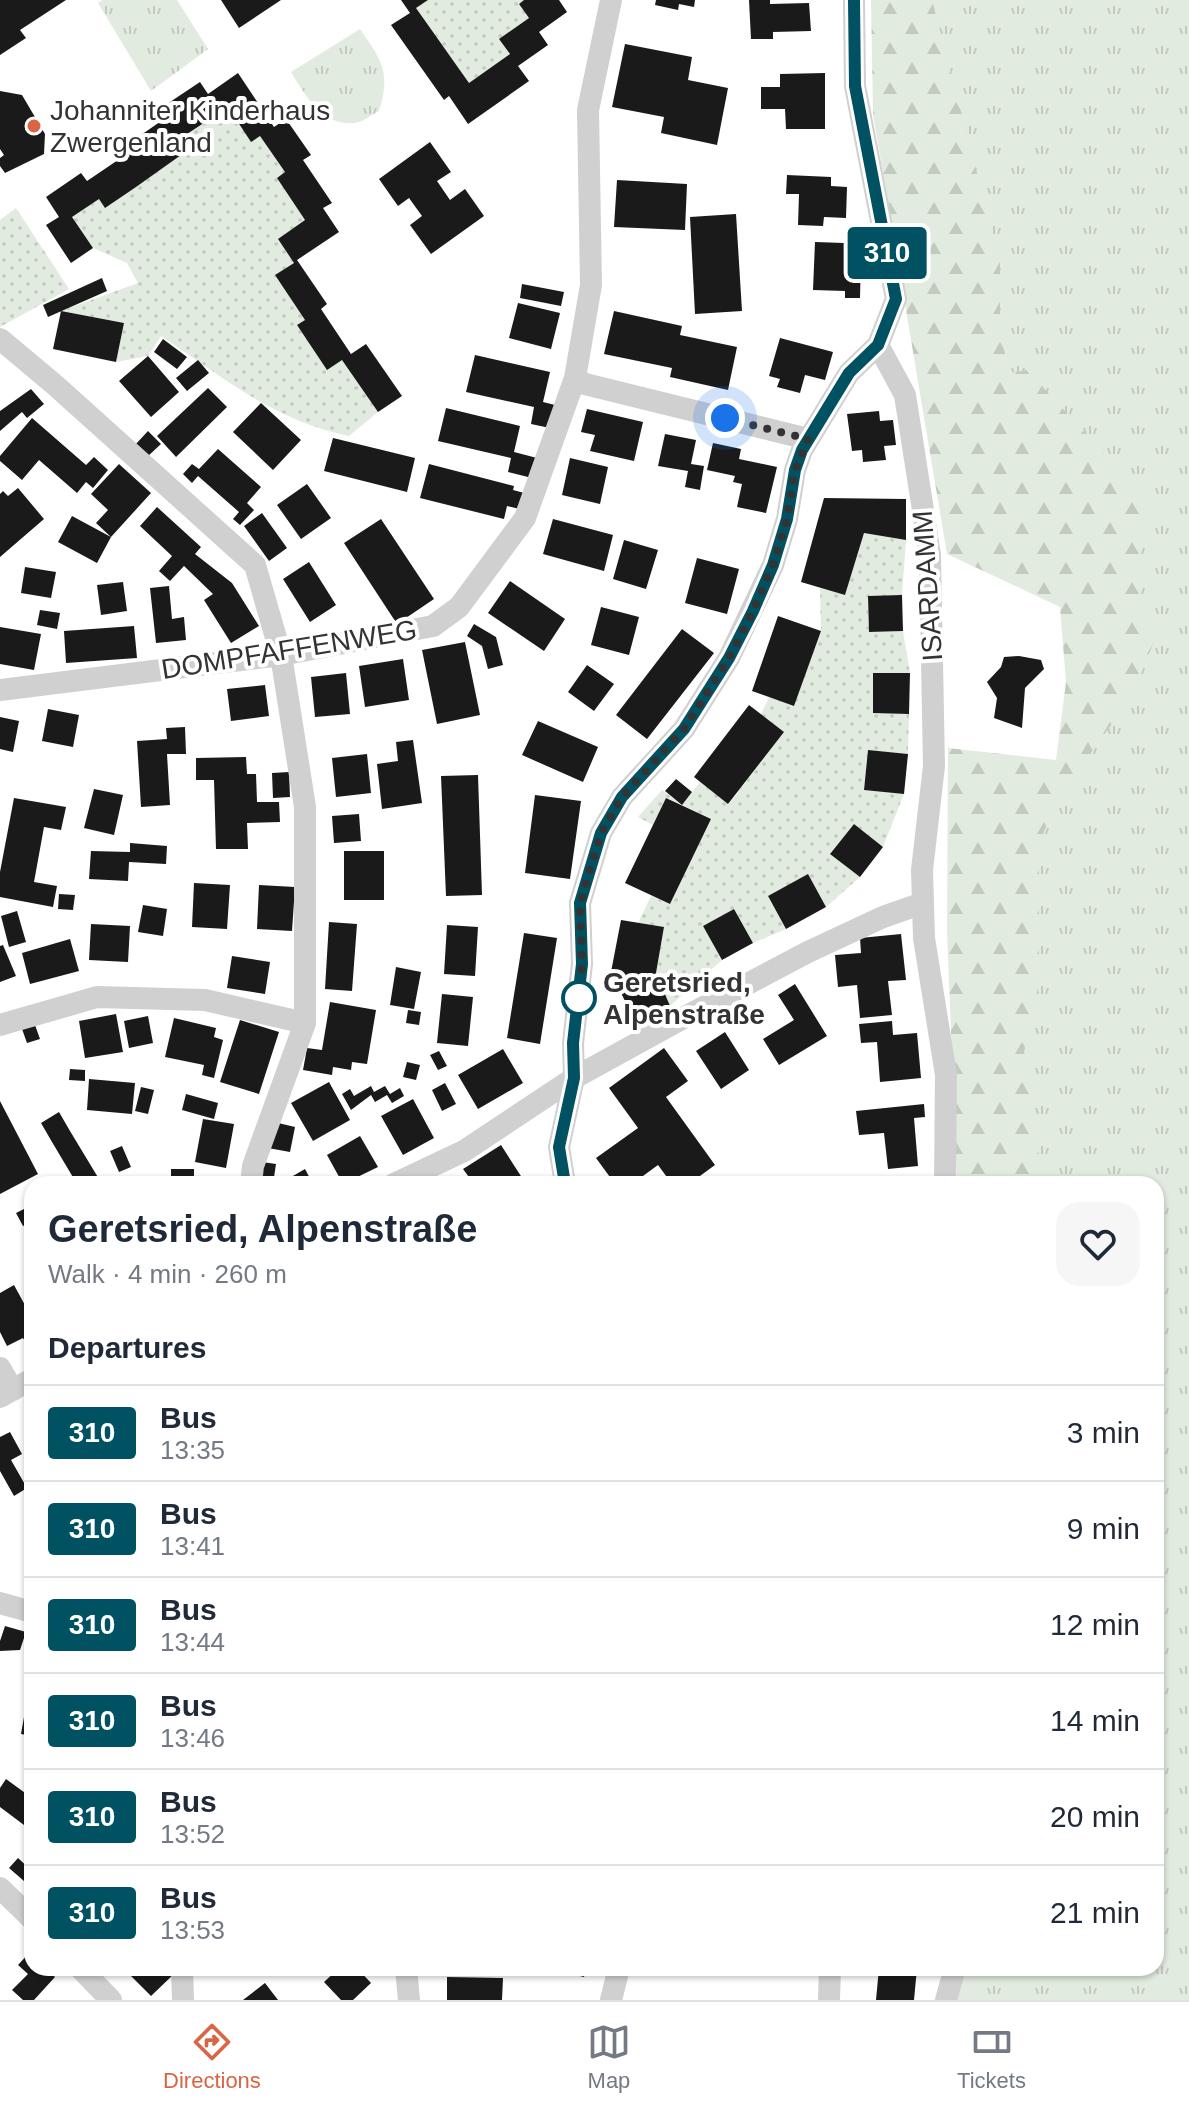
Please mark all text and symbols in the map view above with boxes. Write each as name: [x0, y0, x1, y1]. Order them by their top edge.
place label: Johanniter Kinderhaus Zwergenland: [50, 95, 330, 158]
marker: Johanniter Kinderhaus Zwergenland: [25, 117, 43, 135]
line badge: 310: [841, 227, 933, 279]
text: 310: [864, 237, 910, 268]
your location: [705, 398, 745, 438]
street label: ISARDAMM: [907, 510, 948, 662]
street label: DOMPFAFFENWEG: [159, 614, 419, 685]
place label: Geretsried, Alpenstraße: [603, 967, 765, 1030]
marker: Geretsried, Alpenstraße: [562, 981, 596, 1015]
button: heart: [1056, 1202, 1140, 1286]
text: Geretsried, Alpenstraße: [48, 1208, 477, 1250]
text: Walk · 4 min · 260 m: [48, 1259, 287, 1289]
text: Departures: [48, 1331, 206, 1364]
text: Bus: [160, 1401, 217, 1434]
text: 3 min: [1067, 1416, 1140, 1449]
text: 310: [69, 1417, 115, 1448]
text: 13:35: [160, 1435, 225, 1465]
text: Bus: [160, 1497, 217, 1530]
text: 9 min: [1067, 1512, 1140, 1545]
text: 310: [69, 1513, 115, 1544]
text: 13:41: [160, 1531, 225, 1561]
text: Bus: [160, 1593, 217, 1626]
text: 12 min: [1050, 1608, 1140, 1641]
text: 310: [69, 1609, 115, 1640]
text: 13:44: [160, 1627, 225, 1657]
text: Bus: [160, 1689, 217, 1722]
text: 14 min: [1050, 1704, 1140, 1737]
text: 310: [69, 1705, 115, 1736]
text: 13:46: [160, 1723, 225, 1753]
text: Bus: [160, 1785, 217, 1818]
text: 20 min: [1050, 1800, 1140, 1833]
text: 310: [69, 1801, 115, 1832]
text: 13:52: [160, 1819, 225, 1849]
text: Bus: [160, 1881, 217, 1914]
text: 21 min: [1050, 1896, 1140, 1929]
text: 310: [69, 1897, 115, 1928]
text: 13:53: [160, 1915, 225, 1945]
tab: Directions: [163, 2020, 261, 2094]
tab: Map: [587, 2020, 631, 2094]
tab: Tickets: [957, 2020, 1026, 2094]

